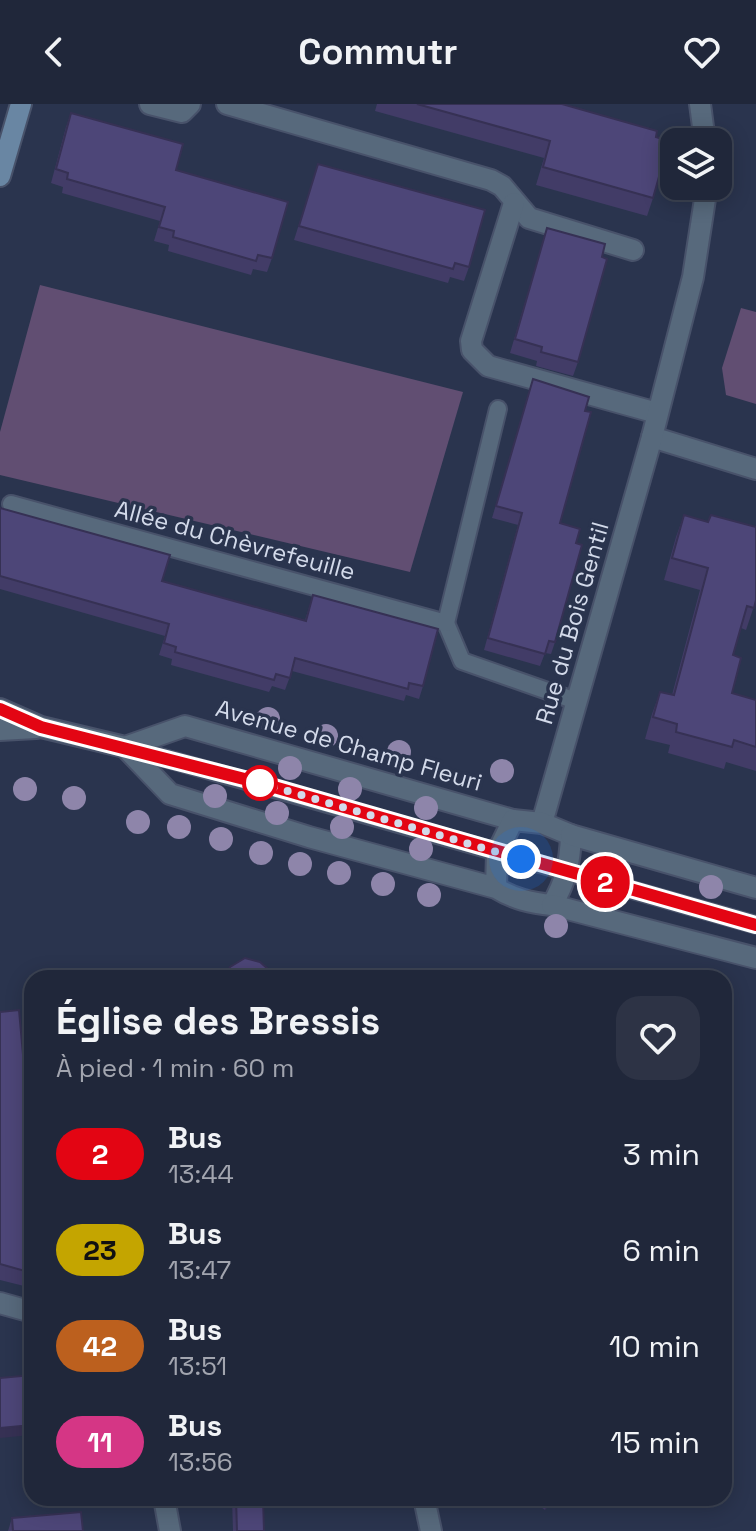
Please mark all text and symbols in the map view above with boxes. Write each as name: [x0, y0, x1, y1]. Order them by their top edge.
text: Commutr: [298, 29, 458, 75]
icon: back: [32, 30, 76, 74]
icon: heart: [680, 30, 724, 74]
map controls: [660, 128, 732, 200]
button: layers: [660, 128, 732, 200]
street label: Allée du Chèvrefeuille: [111, 493, 359, 587]
street label: Rue du Bois Gentil: [528, 518, 616, 728]
street label: Avenue de Champ Fleuri: [212, 692, 486, 798]
unlabelled marker: [243, 766, 277, 800]
your location: [501, 839, 541, 879]
line badge: 2: [579, 856, 631, 908]
text: 2: [597, 864, 613, 900]
button: heart: [616, 996, 700, 1080]
text: Église des Bressis: [56, 997, 380, 1045]
text: À pied · 1 min · 60 m: [56, 1051, 294, 1085]
text: Bus: [168, 1118, 222, 1157]
text: 3 min: [623, 1135, 700, 1174]
text: 2: [92, 1136, 108, 1172]
text: 13:44: [168, 1157, 234, 1191]
text: Bus: [168, 1214, 222, 1253]
text: 6 min: [622, 1231, 700, 1270]
text: 23: [83, 1232, 117, 1268]
text: 13:47: [168, 1253, 231, 1287]
text: Bus: [168, 1310, 222, 1349]
text: 10 min: [609, 1327, 700, 1366]
text: 42: [83, 1328, 117, 1364]
text: 13:51: [168, 1349, 227, 1383]
text: Bus: [168, 1406, 222, 1445]
text: 15 min: [610, 1423, 700, 1462]
text: 11: [87, 1424, 113, 1460]
text: 13:56: [168, 1445, 233, 1479]

